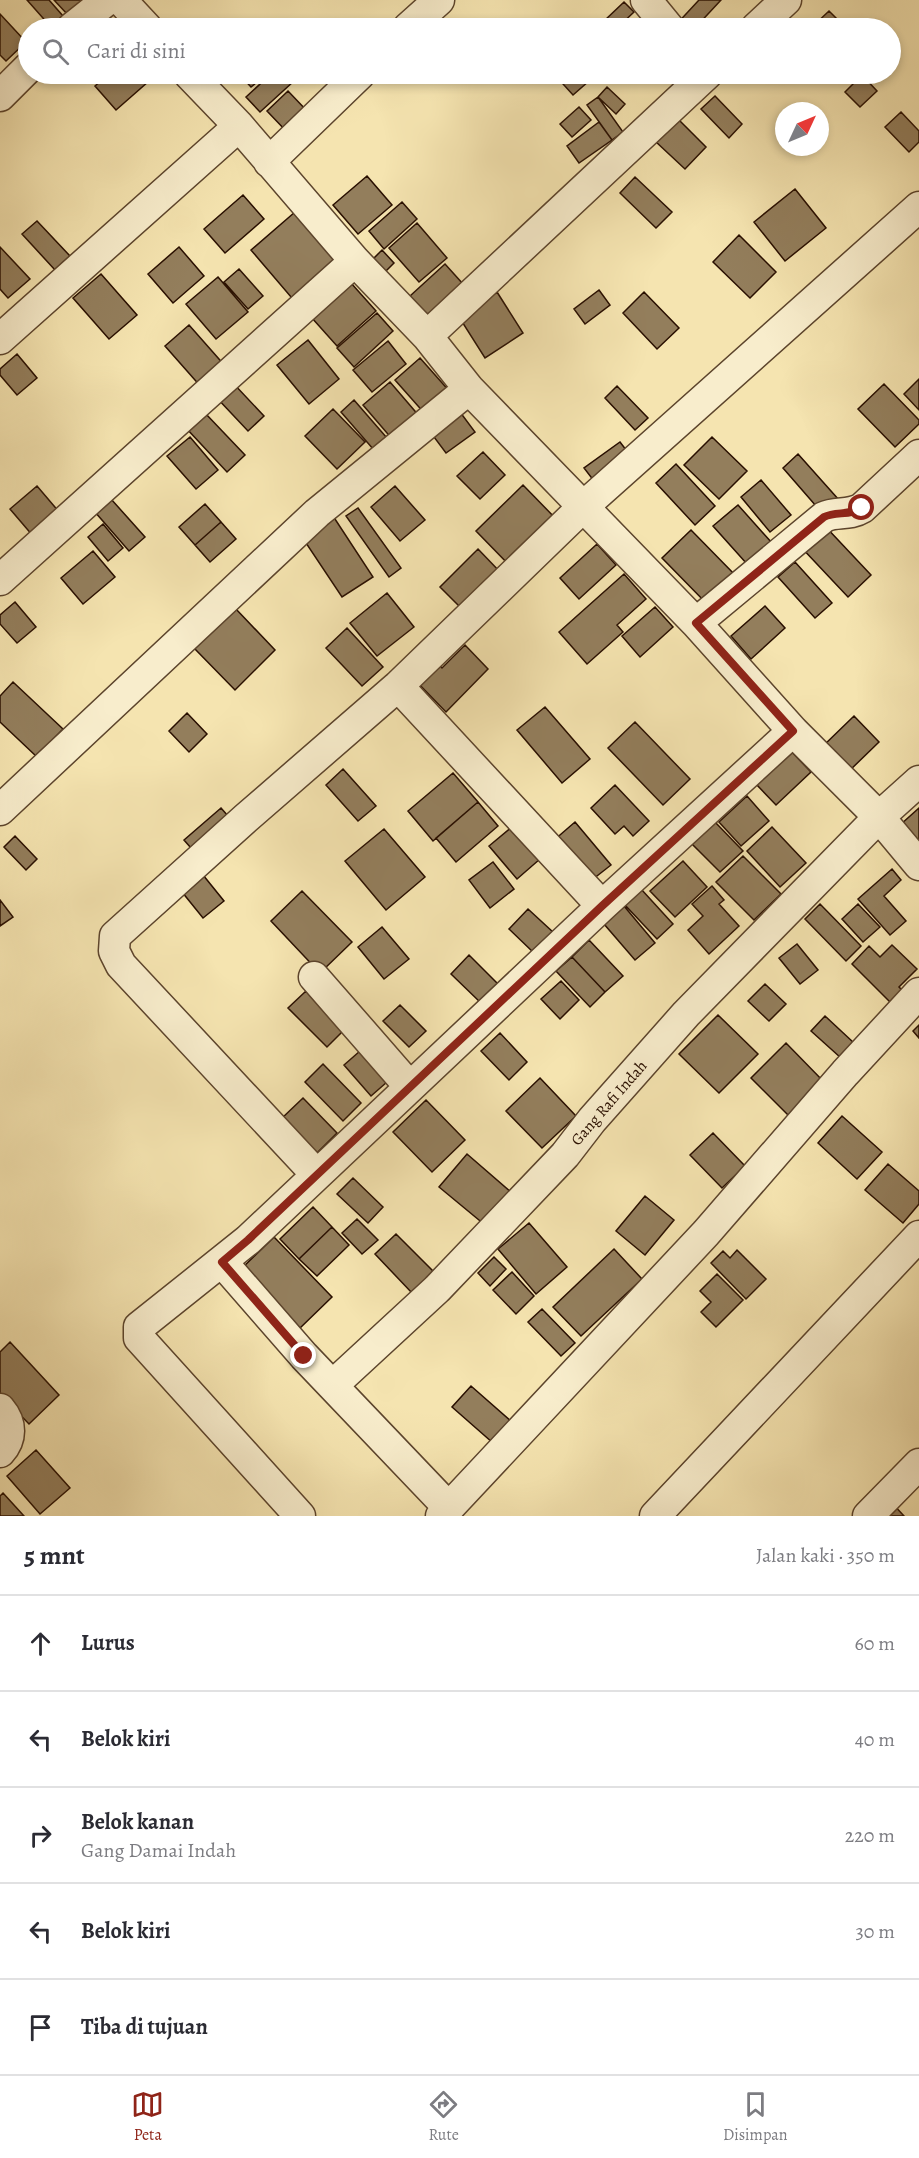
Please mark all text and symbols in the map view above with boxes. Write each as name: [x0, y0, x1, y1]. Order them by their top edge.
search box: [18, 18, 901, 84]
icon: search: [39, 35, 72, 68]
text: Cari di sini: [87, 36, 186, 66]
north arrow: [775, 102, 829, 156]
route start: [848, 494, 874, 520]
street label: Gang Rafi Indah: [566, 1055, 652, 1150]
route end: [290, 1342, 316, 1368]
text: 5 mnt: [24, 1538, 85, 1573]
text: Jalan kaki · 350 m: [756, 1542, 895, 1569]
icon: ahead: [24, 1627, 57, 1660]
text: Lurus: [81, 1628, 135, 1658]
text: 60 m: [855, 1630, 895, 1657]
icon: left: [24, 1723, 57, 1756]
text: Belok kiri: [81, 1724, 170, 1754]
text: 40 m: [855, 1726, 895, 1753]
text: Belok kanan: [81, 1807, 194, 1837]
icon: right: [24, 1819, 57, 1852]
text: 220 m: [845, 1822, 895, 1849]
text: Gang Damai Indah: [81, 1837, 236, 1864]
icon: left: [24, 1915, 57, 1948]
text: Belok kiri: [81, 1916, 170, 1946]
text: 30 m: [855, 1918, 895, 1945]
icon: arrive: [24, 2011, 57, 2044]
text: Tiba di tujuan: [81, 2012, 208, 2042]
tab: Peta: [131, 2088, 164, 2146]
tab: Rute: [427, 2088, 460, 2146]
tab: Disimpan: [723, 2088, 788, 2146]

